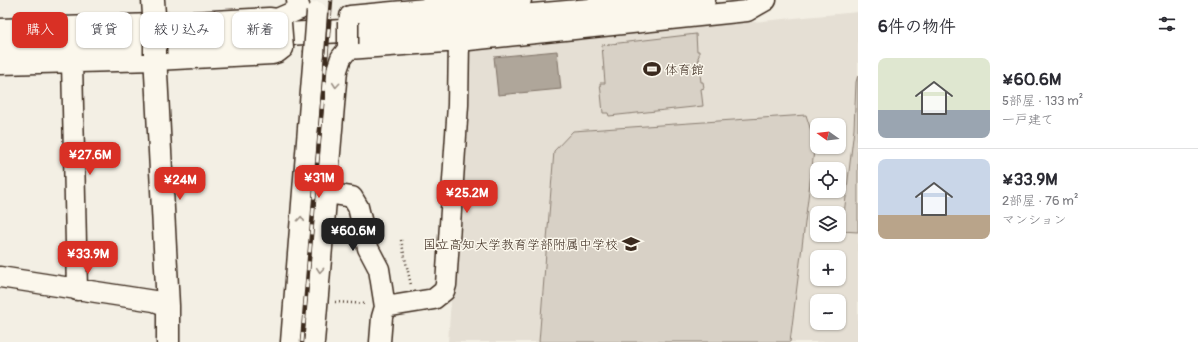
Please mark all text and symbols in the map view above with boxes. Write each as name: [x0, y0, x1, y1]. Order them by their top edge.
chip: 購入: [12, 12, 68, 48]
chip: 賃貸: [76, 12, 132, 48]
chip: 絞り込み: [140, 12, 224, 48]
chip: 新着: [232, 12, 288, 48]
icon: filters: [1156, 13, 1178, 35]
text: 6件の物件: [878, 16, 956, 37]
sports icon: 体育館: [642, 59, 662, 79]
place label: 体育館: [665, 62, 704, 78]
text: ¥60.6M: [1002, 69, 1061, 90]
icon: home: [910, 74, 958, 122]
one-way arrow: [331, 82, 340, 88]
text: 5部屋 · 133 m²: [1002, 93, 1083, 109]
text: 一戸建て: [1002, 112, 1054, 128]
north arrow: [810, 118, 846, 154]
map controls: [810, 118, 846, 330]
pin: ¥27.6M: [57, 142, 123, 176]
text: ¥27.6M: [69, 147, 111, 163]
button: locate: [810, 162, 846, 198]
pin: ¥31M: [295, 165, 343, 199]
pin: ¥24M: [156, 167, 204, 201]
text: ¥33.9M: [1002, 169, 1058, 190]
text: ¥31M: [304, 170, 334, 186]
text: ¥24M: [163, 172, 197, 188]
icon: home: [910, 175, 958, 223]
pin: ¥25.2M: [434, 180, 500, 214]
text: ¥25.2M: [446, 185, 488, 201]
text: 2部屋 · 76 m²: [1002, 193, 1078, 209]
button: layers: [810, 206, 846, 242]
text: マンション: [1002, 212, 1066, 228]
one-way arrow: [297, 216, 306, 222]
pin: ¥60.6M: [320, 218, 386, 252]
text: ¥60.6M: [330, 223, 376, 239]
school or university icon: 国立高知大学教育学部附属中学校: [621, 234, 641, 254]
place label: 国立高知大学教育学部附属中学校: [423, 237, 618, 253]
pin: ¥33.9M: [55, 241, 121, 275]
text: ¥33.9M: [67, 246, 109, 262]
button: +: [810, 250, 846, 286]
one-way arrow: [316, 267, 325, 273]
button: −: [810, 294, 846, 330]

